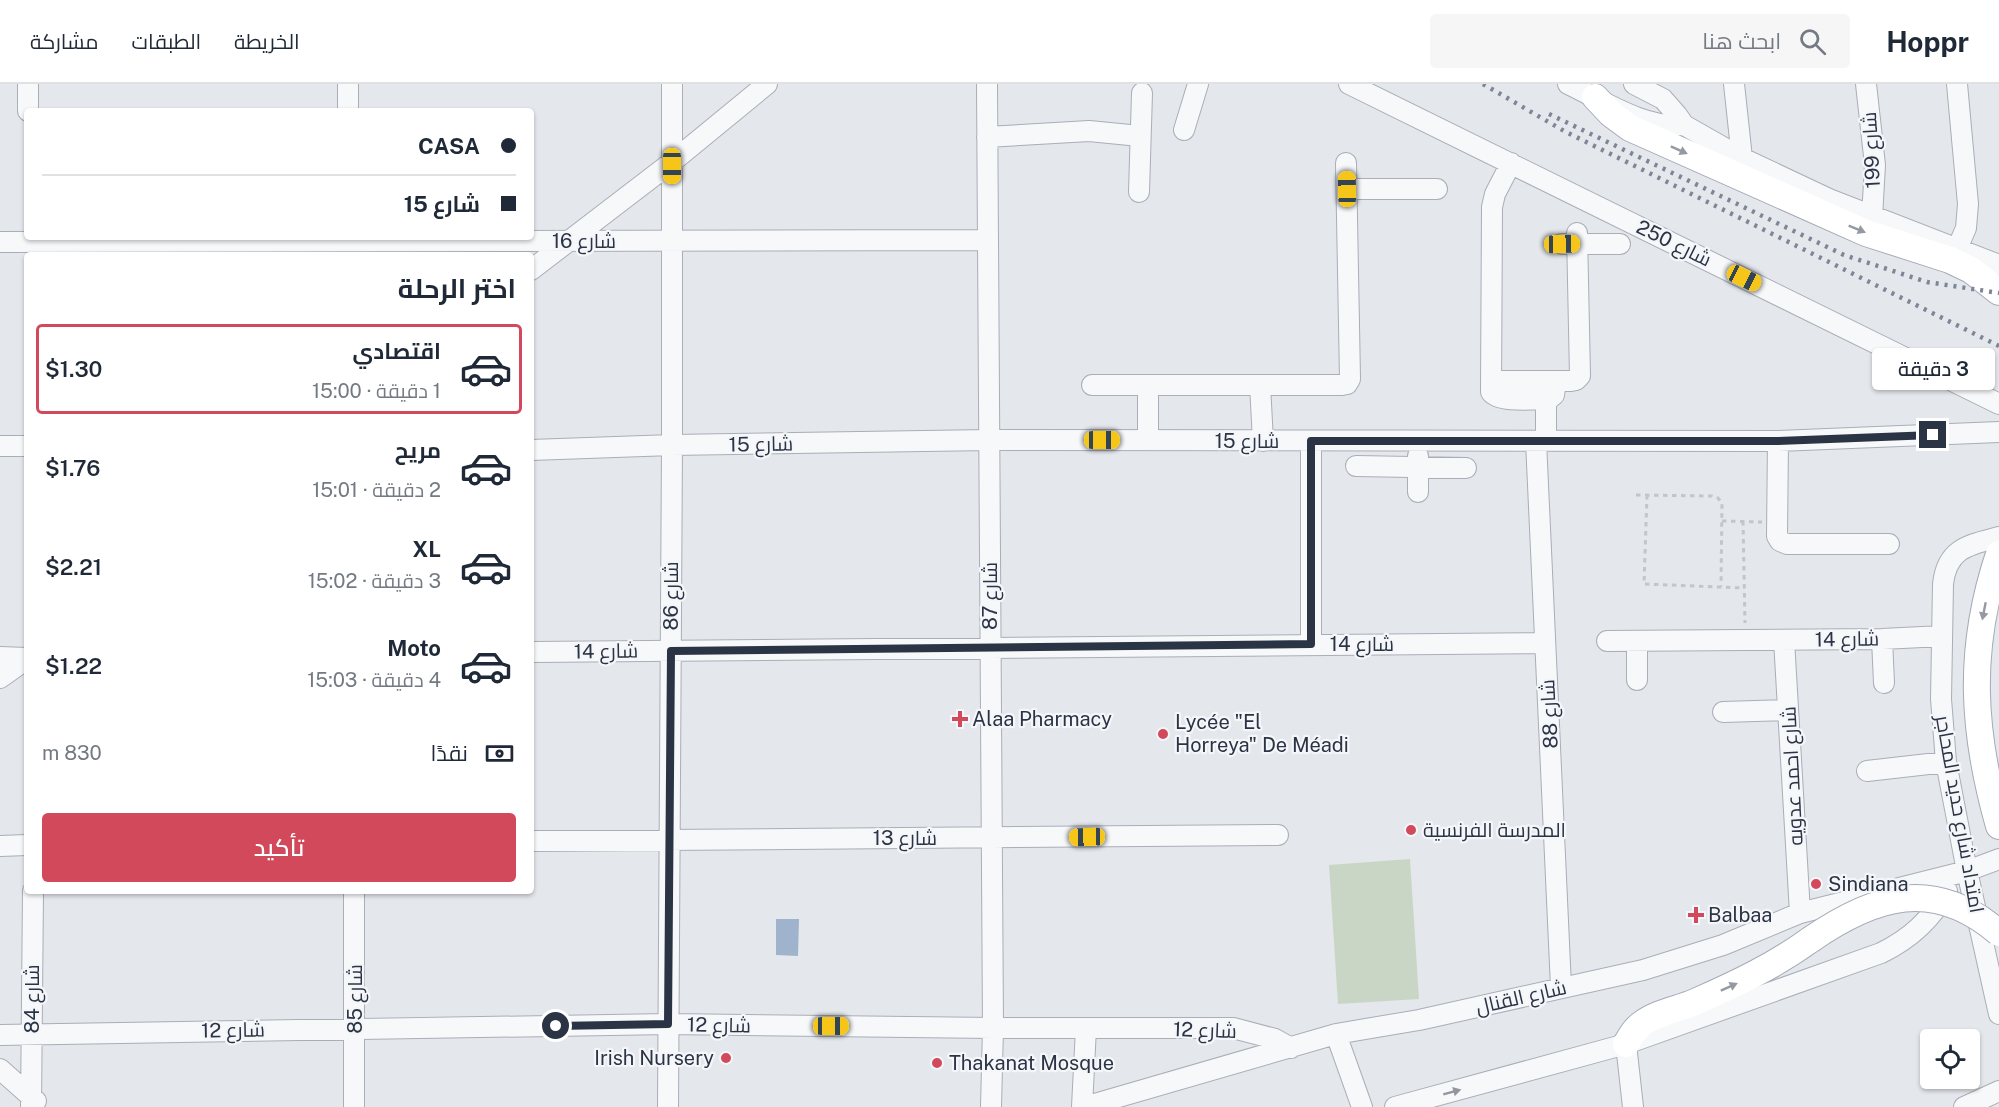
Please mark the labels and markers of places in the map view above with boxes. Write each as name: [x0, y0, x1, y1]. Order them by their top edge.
place label: Alaa Pharmacy: [972, 707, 1112, 731]
place label: Lycée "El Horreya" De Méadi: [1175, 710, 1349, 757]
marker: Alaa Pharmacy: [953, 712, 967, 726]
marker: Lycée "El Horreya" De Méadi: [1156, 727, 1170, 741]
place label: المدرسة الفرنسية: [1423, 818, 1566, 842]
marker: المدرسة الفرنسية: [1404, 823, 1418, 837]
place label: Sindiana: [1828, 872, 1909, 896]
marker: Sindiana: [1809, 877, 1823, 891]
place label: Balbaa: [1708, 903, 1772, 927]
marker: Balbaa: [1689, 908, 1703, 922]
place label: Irish Nursery: [594, 1046, 714, 1070]
marker: Irish Nursery: [719, 1051, 733, 1065]
place label: Thakanat Mosque: [949, 1051, 1114, 1075]
marker: Thakanat Mosque: [930, 1056, 944, 1070]

